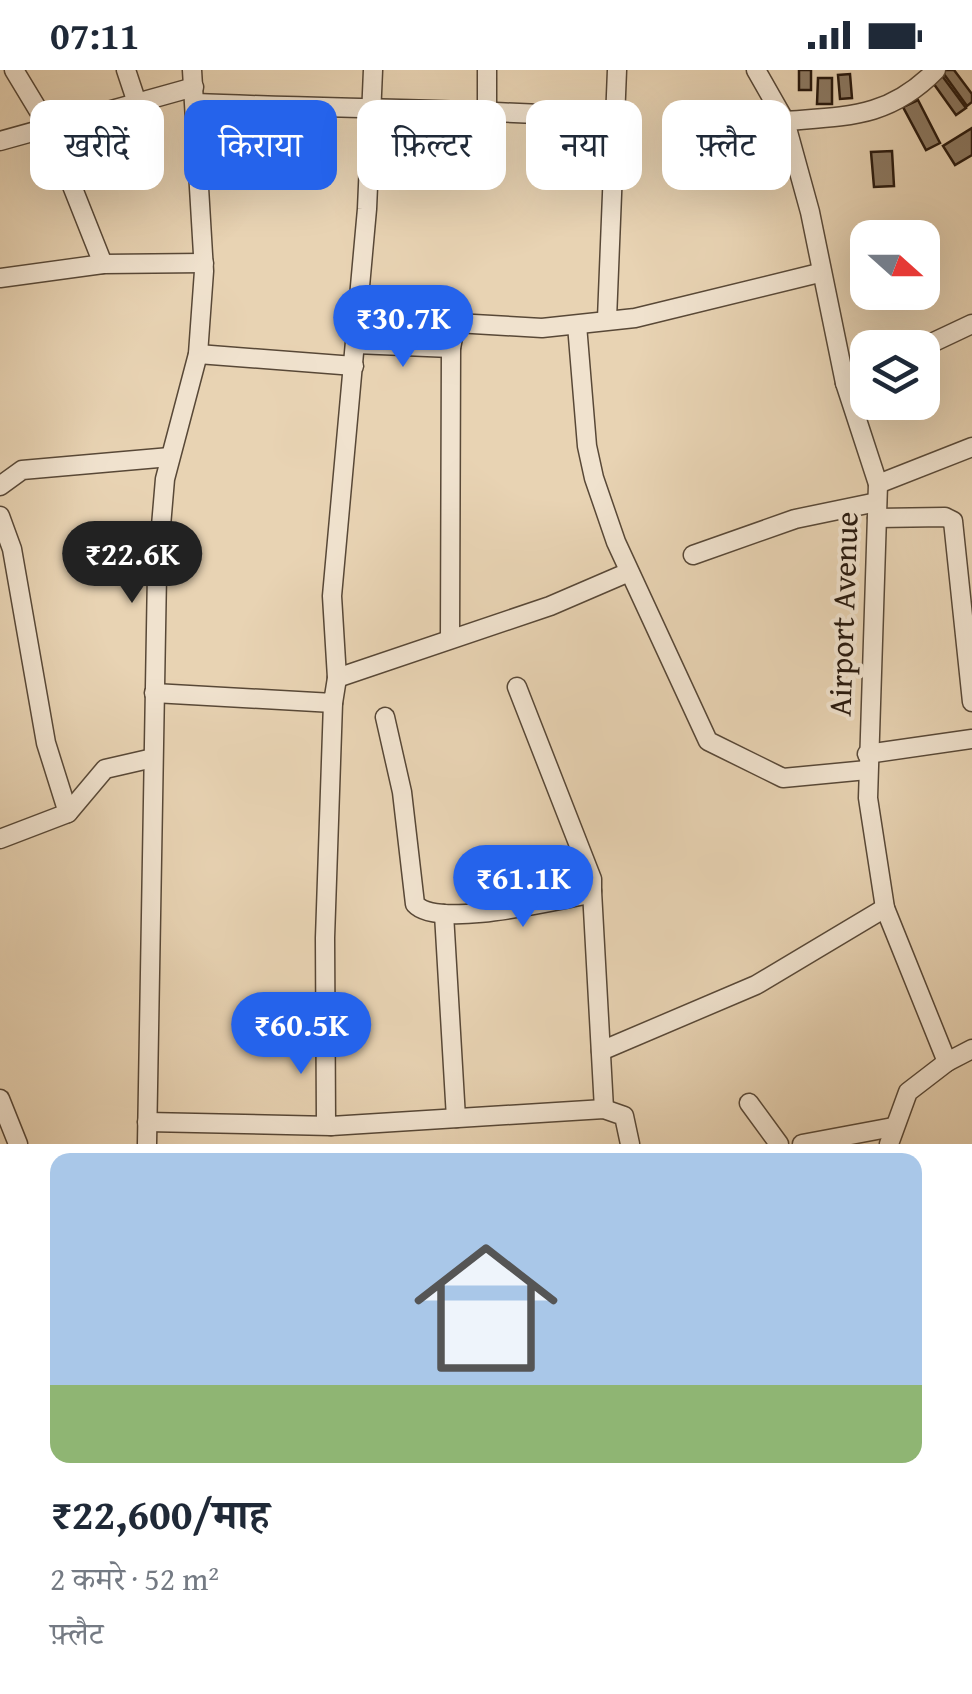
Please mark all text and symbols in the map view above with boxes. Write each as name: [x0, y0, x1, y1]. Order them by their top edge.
text: 07:11: [50, 7, 140, 63]
chip: खरीदें: [30, 100, 164, 190]
chip: किराया: [184, 100, 337, 190]
chip: फ़िल्टर: [357, 100, 506, 190]
chip: नया: [526, 100, 642, 190]
chip: फ़्लैट: [662, 100, 791, 190]
north arrow: [850, 220, 940, 310]
map controls: [850, 220, 940, 420]
pin: ₹30.7K: [322, 285, 484, 370]
text: ₹30.7K: [355, 294, 451, 341]
button: layers: [850, 330, 940, 420]
street label: Airport Avenue: [815, 511, 870, 717]
pin: ₹22.6K: [51, 521, 213, 606]
text: ₹22.6K: [84, 530, 180, 577]
pin: ₹61.1K: [442, 845, 604, 930]
text: ₹61.1K: [475, 854, 571, 901]
pin: ₹60.5K: [220, 992, 382, 1077]
text: ₹60.5K: [253, 1001, 349, 1048]
icon: home: [396, 1218, 576, 1398]
text: ₹22,600/माह: [50, 1483, 269, 1544]
text: 2 कमरे · 52 m²: [50, 1555, 219, 1602]
text: फ़्लैट: [50, 1610, 103, 1657]

